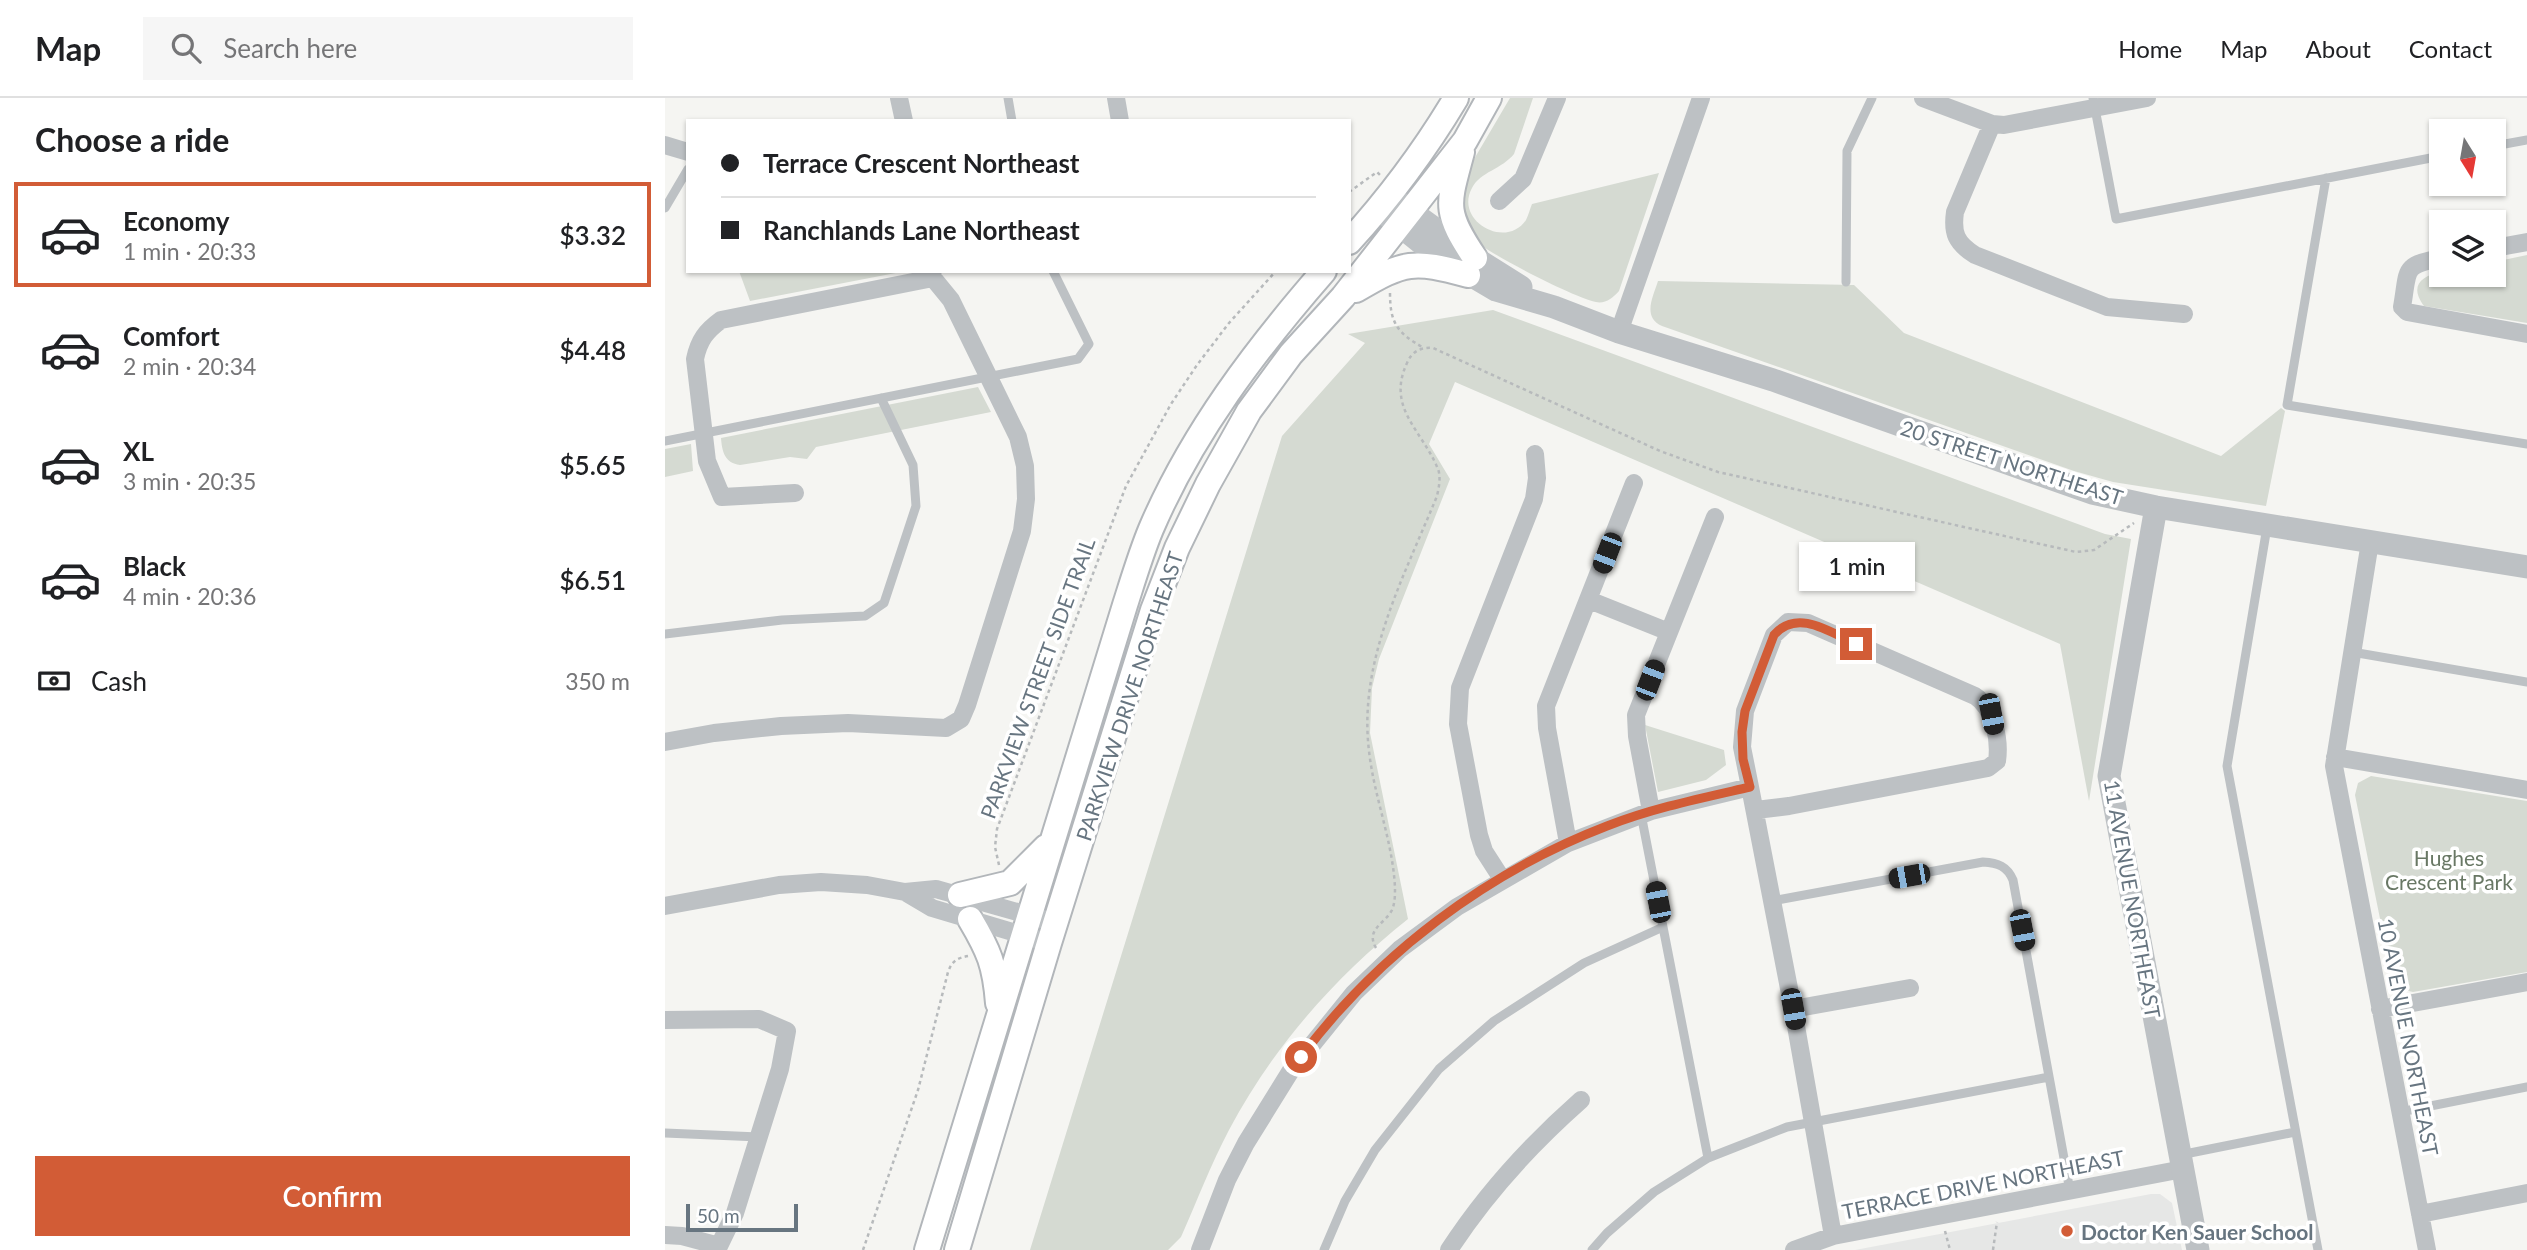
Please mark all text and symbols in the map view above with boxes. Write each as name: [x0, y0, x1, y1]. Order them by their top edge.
search box: [143, 17, 633, 80]
text: Map: [35, 28, 101, 68]
icon: search: [167, 29, 205, 67]
text: Search here: [223, 32, 357, 64]
text: Home: [2118, 34, 2182, 63]
text: Map: [2220, 34, 2268, 63]
text: About: [2306, 34, 2371, 63]
text: Contact: [2409, 34, 2492, 63]
north arrow: [2429, 119, 2506, 196]
map controls: [2429, 119, 2506, 287]
text: Choose a ride: [35, 120, 229, 159]
text: Terrace Crescent Northeast: [763, 147, 1080, 179]
icon: car: [39, 203, 102, 266]
text: Economy: [123, 205, 229, 237]
button: layers: [2429, 210, 2506, 287]
text: Ranchlands Lane Northeast: [763, 214, 1080, 246]
text: $3.32: [560, 219, 626, 251]
text: 1 min · 20:33: [123, 237, 256, 265]
icon: car: [39, 318, 102, 381]
text: Comfort: [123, 320, 220, 352]
text: $4.48: [560, 334, 626, 366]
text: 2 min · 20:34: [123, 352, 256, 380]
street label: 20 STREET NORTHEAST: [1898, 414, 2127, 510]
icon: car: [39, 433, 102, 496]
text: XL: [123, 435, 154, 467]
text: $5.65: [560, 449, 626, 481]
text: 3 min · 20:35: [123, 467, 256, 495]
car: [1590, 530, 1625, 576]
street label: PARKVIEW STREET SIDE TRAIL: [974, 534, 1100, 822]
callout: 1 min: [1798, 542, 1914, 592]
icon: car: [39, 548, 102, 611]
street label: PARKVIEW DRIVE NORTHEAST: [1070, 548, 1188, 844]
text: Black: [123, 550, 186, 582]
text: 1 min: [1829, 552, 1885, 580]
text: $6.51: [560, 564, 626, 596]
text: 4 min · 20:36: [123, 582, 256, 610]
route end: [1840, 628, 1872, 660]
car: [1633, 657, 1668, 703]
icon: cash: [35, 662, 73, 700]
text: Cash: [91, 665, 147, 697]
text: 350 m: [565, 667, 630, 695]
car: [1977, 691, 2006, 737]
street label: 11 AVENUE NORTHEAST: [2100, 778, 2166, 1021]
park label: Hughes Crescent Park: [2385, 845, 2513, 894]
car: [1887, 862, 1932, 890]
car: [1644, 879, 1673, 925]
car: [2008, 907, 2037, 953]
street label: 10 AVENUE NORTHEAST: [2374, 916, 2444, 1159]
car: [1780, 986, 1807, 1032]
route start: [1285, 1041, 1317, 1073]
street label: TERRACE DRIVE NORTHEAST: [1840, 1144, 2127, 1224]
button: Confirm: [35, 1156, 630, 1236]
scale bar: [686, 1201, 798, 1233]
text: 50 m: [697, 1204, 740, 1227]
place label: Doctor Ken Sauer School: [2081, 1219, 2313, 1244]
marker: Doctor Ken Sauer School: [2059, 1223, 2075, 1239]

